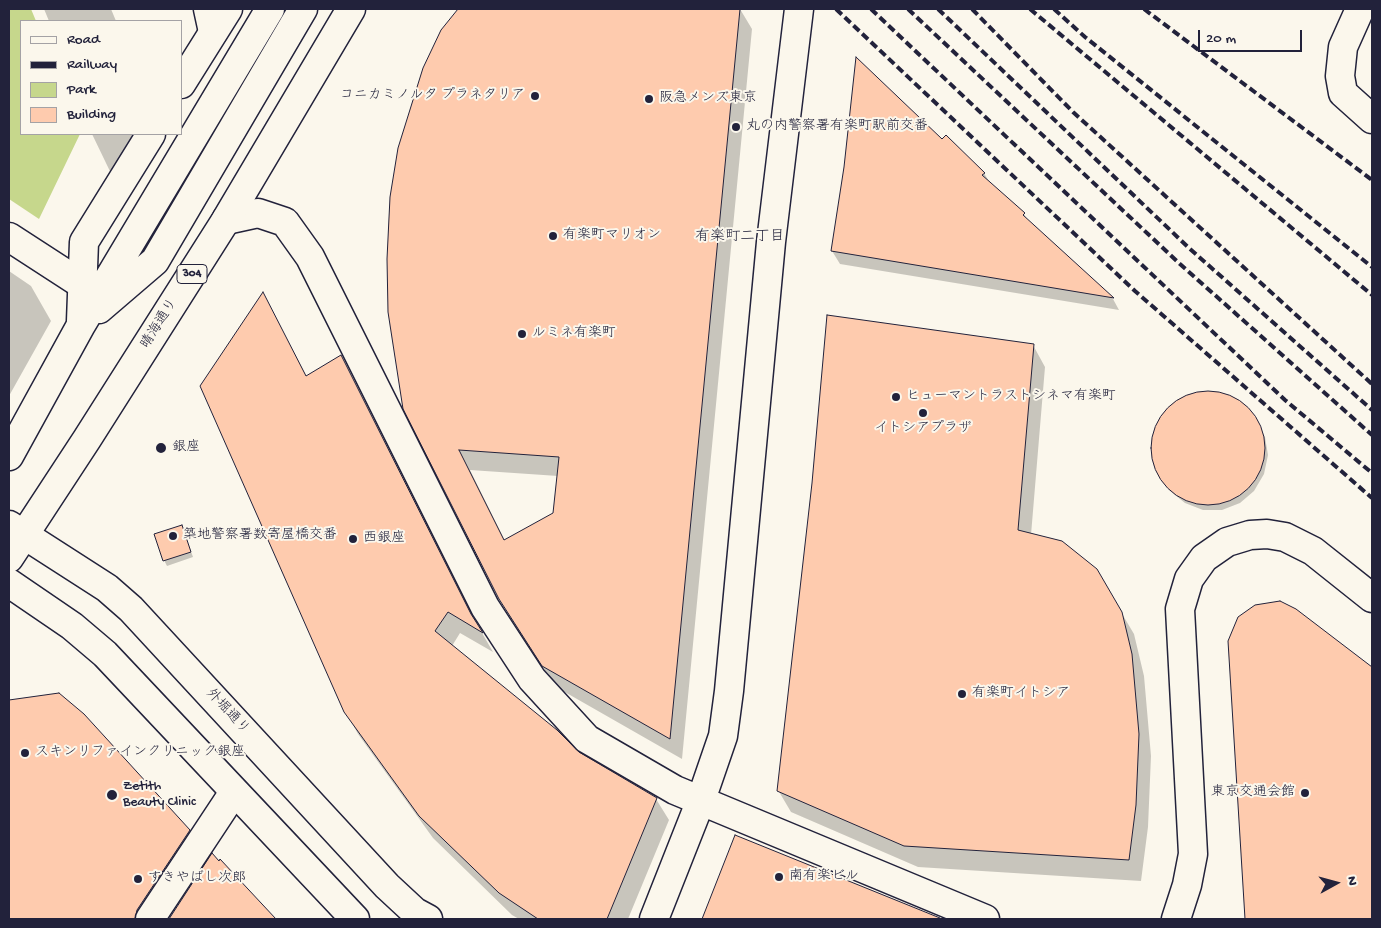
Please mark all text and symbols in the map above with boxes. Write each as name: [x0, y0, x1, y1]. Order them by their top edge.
legend: [20, 20, 182, 135]
scale bar: [1201, 20, 1305, 52]
text: 20 m: [1206, 30, 1236, 48]
text: Road: [67, 31, 100, 49]
text: Railway: [67, 56, 117, 74]
text: Park: [67, 81, 96, 99]
place label: コニカミノルタ プラネタリア: [340, 88, 525, 104]
marker: コニカミノルタ プラネタリア: [529, 90, 541, 102]
place label: 阪急メンズ東京: [659, 91, 757, 107]
marker: 阪急メンズ東京: [643, 93, 655, 105]
text: Building: [67, 106, 116, 124]
place label: 丸の内警察署有楽町駅前交番: [746, 119, 928, 135]
marker: 丸の内警察署有楽町駅前交番: [730, 121, 742, 133]
place label: 有楽町マリオン: [563, 228, 661, 244]
district label: 有楽町二丁目: [695, 229, 785, 247]
marker: 有楽町マリオン: [547, 230, 559, 242]
road number: 304: [177, 264, 207, 284]
street label: 晴海通り: [138, 296, 182, 352]
place label: ルミネ有楽町: [532, 326, 616, 342]
marker: ルミネ有楽町: [516, 328, 528, 340]
place label: ヒューマントラストシネマ有楽町: [906, 389, 1116, 405]
marker: ヒューマントラストシネマ有楽町: [890, 391, 902, 403]
marker: イトシアプラザ: [917, 407, 929, 419]
place label: イトシアプラザ: [874, 421, 972, 437]
place label: 銀座: [172, 440, 200, 456]
marker: 銀座: [154, 441, 168, 455]
place label: 築地警察署数寄屋橋交番: [183, 528, 337, 544]
marker: 築地警察署数寄屋橋交番: [167, 530, 179, 542]
place label: 西銀座: [363, 531, 405, 547]
marker: 西銀座: [347, 533, 359, 545]
street label: 外堀通り: [202, 686, 252, 738]
place label: 有楽町イトシア: [972, 686, 1070, 702]
marker: 有楽町イトシア: [956, 688, 968, 700]
place label: スキンリファインクリニック銀座: [35, 745, 245, 761]
marker: スキンリファインクリニック銀座: [19, 747, 31, 759]
place label: Zetith Beauty Clinic: [123, 779, 196, 812]
place label: 東京交通会館: [1211, 785, 1295, 801]
marker: 東京交通会館: [1299, 787, 1311, 799]
marker: Zetith Beauty Clinic: [105, 788, 119, 802]
north arrow: [1311, 858, 1361, 908]
place label: 南有楽ビル: [789, 869, 859, 885]
place label: すきやばし次郎: [148, 871, 246, 887]
marker: 南有楽ビル: [773, 871, 785, 883]
marker: すきやばし次郎: [132, 873, 144, 885]
text: N: [1342, 876, 1360, 887]

